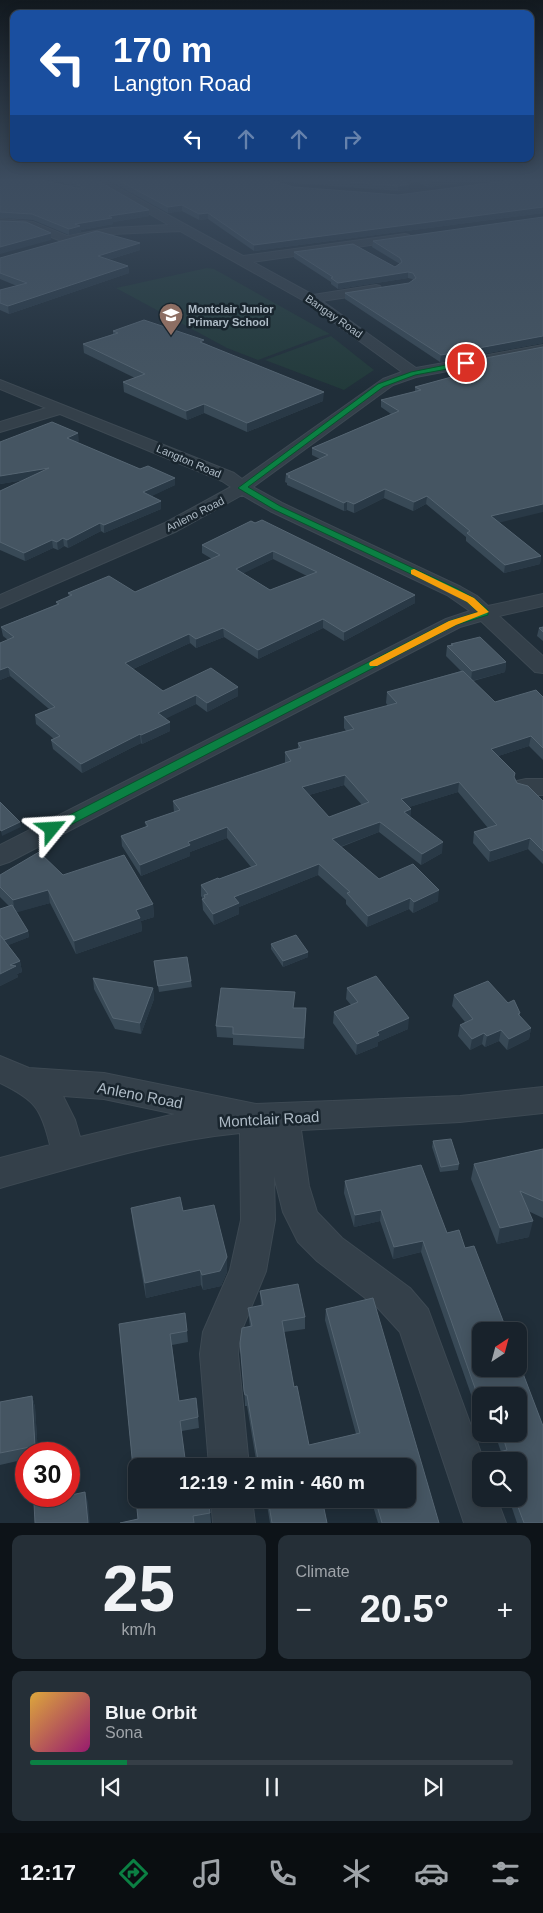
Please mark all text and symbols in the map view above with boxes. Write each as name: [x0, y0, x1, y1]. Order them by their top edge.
icon: left: [30, 30, 95, 95]
text: 170 m: [113, 30, 212, 69]
text: Langton Road: [113, 71, 251, 96]
icon: left: [179, 125, 207, 153]
icon: ahead: [232, 125, 260, 153]
icon: ahead: [285, 125, 313, 153]
icon: right: [338, 125, 366, 153]
street label: Bangay Road: [303, 292, 365, 340]
school or university icon: Montclair Junior Primary School: [158, 302, 184, 336]
place label: Montclair Junior Primary School: [188, 303, 274, 328]
pin: [445, 342, 487, 384]
icon: arrive: [452, 349, 480, 377]
street label: Langton Road: [155, 442, 223, 480]
street label: Anleno Road: [164, 494, 226, 534]
position arrow: [25, 802, 77, 854]
street label: Anleno Road: [96, 1078, 184, 1112]
street label: Montclair Road: [218, 1108, 320, 1130]
north arrow: [472, 1322, 528, 1378]
map controls: [472, 1322, 527, 1507]
button: sound: [472, 1387, 527, 1442]
speed limit sign: 30: [15, 1442, 80, 1507]
button: search: [472, 1452, 527, 1507]
text: 12:19 · 2 min · 460 m: [179, 1472, 365, 1493]
text: 25: [103, 1552, 175, 1625]
text: Climate: [296, 1563, 350, 1580]
text: 20.5°: [360, 1588, 449, 1630]
text: −: [296, 1594, 312, 1625]
text: +: [497, 1594, 513, 1625]
text: km/h: [121, 1621, 156, 1638]
text: Blue Orbit: [105, 1702, 197, 1723]
text: Sona: [105, 1724, 142, 1741]
icon: previous: [97, 1773, 125, 1801]
icon: pause: [258, 1773, 286, 1801]
icon: next: [419, 1773, 447, 1801]
icon: directions: [116, 1856, 151, 1891]
icon: music: [190, 1856, 225, 1891]
icon: phone: [265, 1856, 300, 1891]
icon: climate: [339, 1856, 374, 1891]
icon: car: [414, 1856, 449, 1891]
icon: filters: [488, 1856, 523, 1891]
text: 12:17: [20, 1860, 76, 1885]

